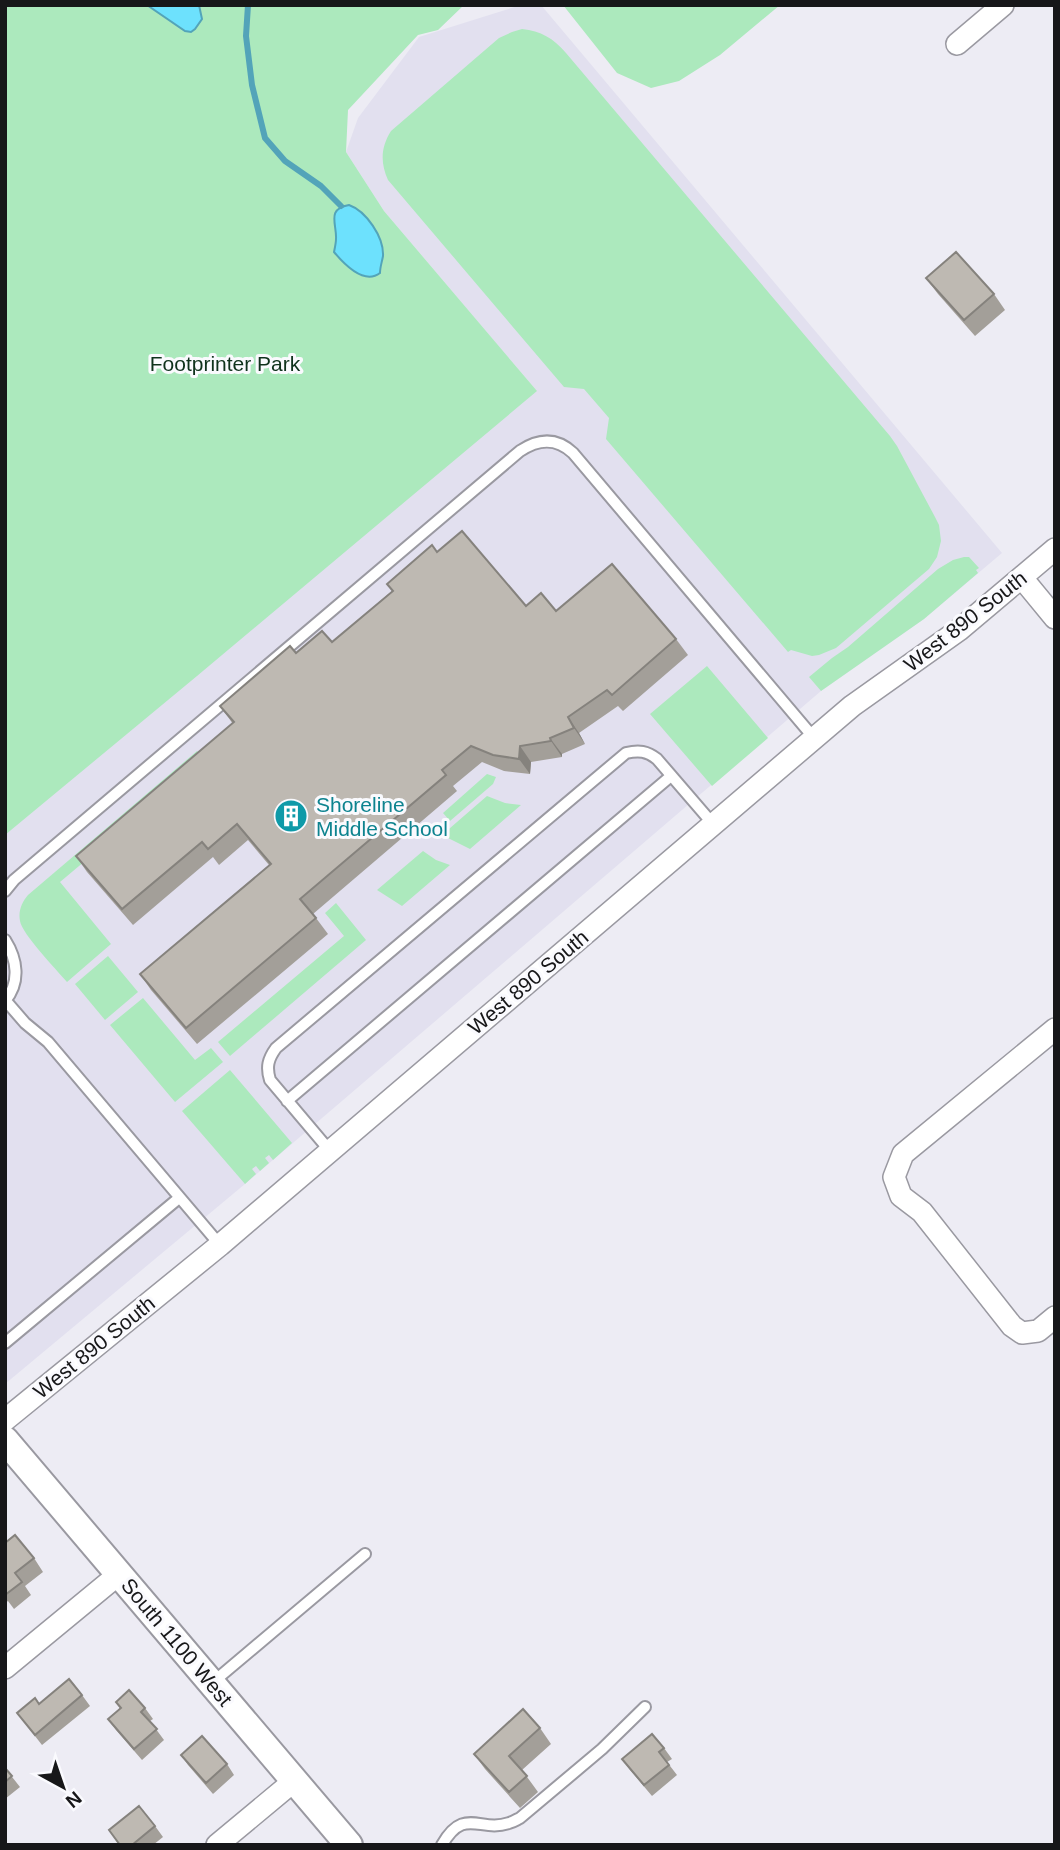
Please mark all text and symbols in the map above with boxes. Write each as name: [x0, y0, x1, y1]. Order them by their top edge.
park label: Footprinter Park: [150, 352, 301, 375]
street label: West 890 South: [899, 566, 1031, 676]
place label: Shoreline Middle School: [316, 793, 448, 840]
building icon: Shoreline Middle School: [272, 797, 310, 835]
street label: West 890 South: [464, 925, 592, 1039]
street label: West 890 South: [29, 1291, 159, 1403]
street label: South 1100 West: [117, 1574, 237, 1710]
north arrow: [28, 1752, 98, 1822]
text: N: [62, 1787, 86, 1812]

